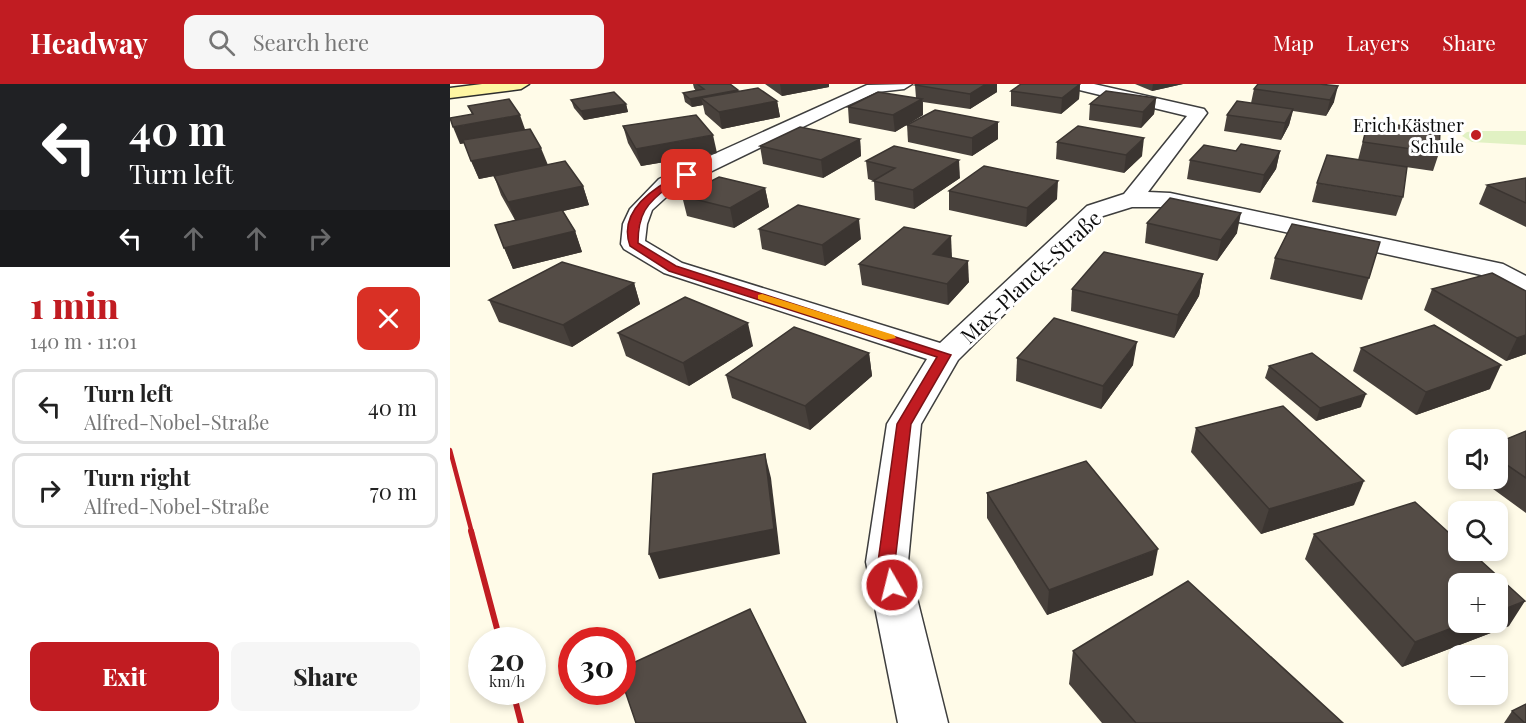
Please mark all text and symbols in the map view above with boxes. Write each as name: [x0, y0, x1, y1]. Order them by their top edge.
search box: [184, 15, 604, 69]
text: Headway: [30, 24, 148, 61]
icon: search: [205, 26, 238, 59]
text: Search here: [253, 27, 369, 57]
text: Map: [1273, 28, 1314, 56]
text: Layers: [1347, 28, 1409, 56]
text: Share: [1442, 28, 1496, 56]
text: 40 m: [129, 101, 226, 157]
icon: left: [30, 108, 108, 186]
place label: Erich Kästner Schule: [1353, 113, 1464, 158]
marker: Erich Kästner Schule: [1469, 128, 1483, 142]
pin: [661, 149, 712, 200]
text: Turn left: [129, 155, 233, 191]
icon: arrive: [670, 158, 703, 191]
street label: Max-Planck-Straße: [954, 203, 1106, 349]
icon: left: [114, 222, 147, 255]
icon: ahead: [177, 222, 210, 255]
icon: ahead: [240, 222, 273, 255]
icon: right: [303, 222, 336, 255]
text: 1 min: [30, 280, 119, 328]
button: close: [357, 287, 420, 350]
text: 140 m · 11:01: [30, 327, 137, 354]
text: Turn left: [84, 378, 173, 408]
icon: left: [33, 390, 66, 423]
text: 40 m: [368, 392, 417, 422]
text: Alfred-Nobel-Straße: [84, 408, 269, 435]
map controls: [1448, 429, 1508, 705]
button: sound: [1448, 429, 1508, 489]
text: Turn right: [84, 462, 190, 492]
icon: right: [33, 474, 66, 507]
text: 70 m: [370, 476, 417, 506]
text: Alfred-Nobel-Straße: [84, 492, 269, 519]
button: search: [1448, 501, 1508, 561]
position arrow: [860, 553, 924, 617]
button: +: [1448, 573, 1508, 633]
speed limit sign: 30: [558, 627, 636, 705]
text: 20: [489, 639, 525, 679]
button: Exit: [30, 642, 219, 711]
button: Share: [231, 642, 420, 711]
button: −: [1448, 645, 1508, 705]
text: km/h: [489, 671, 525, 691]

